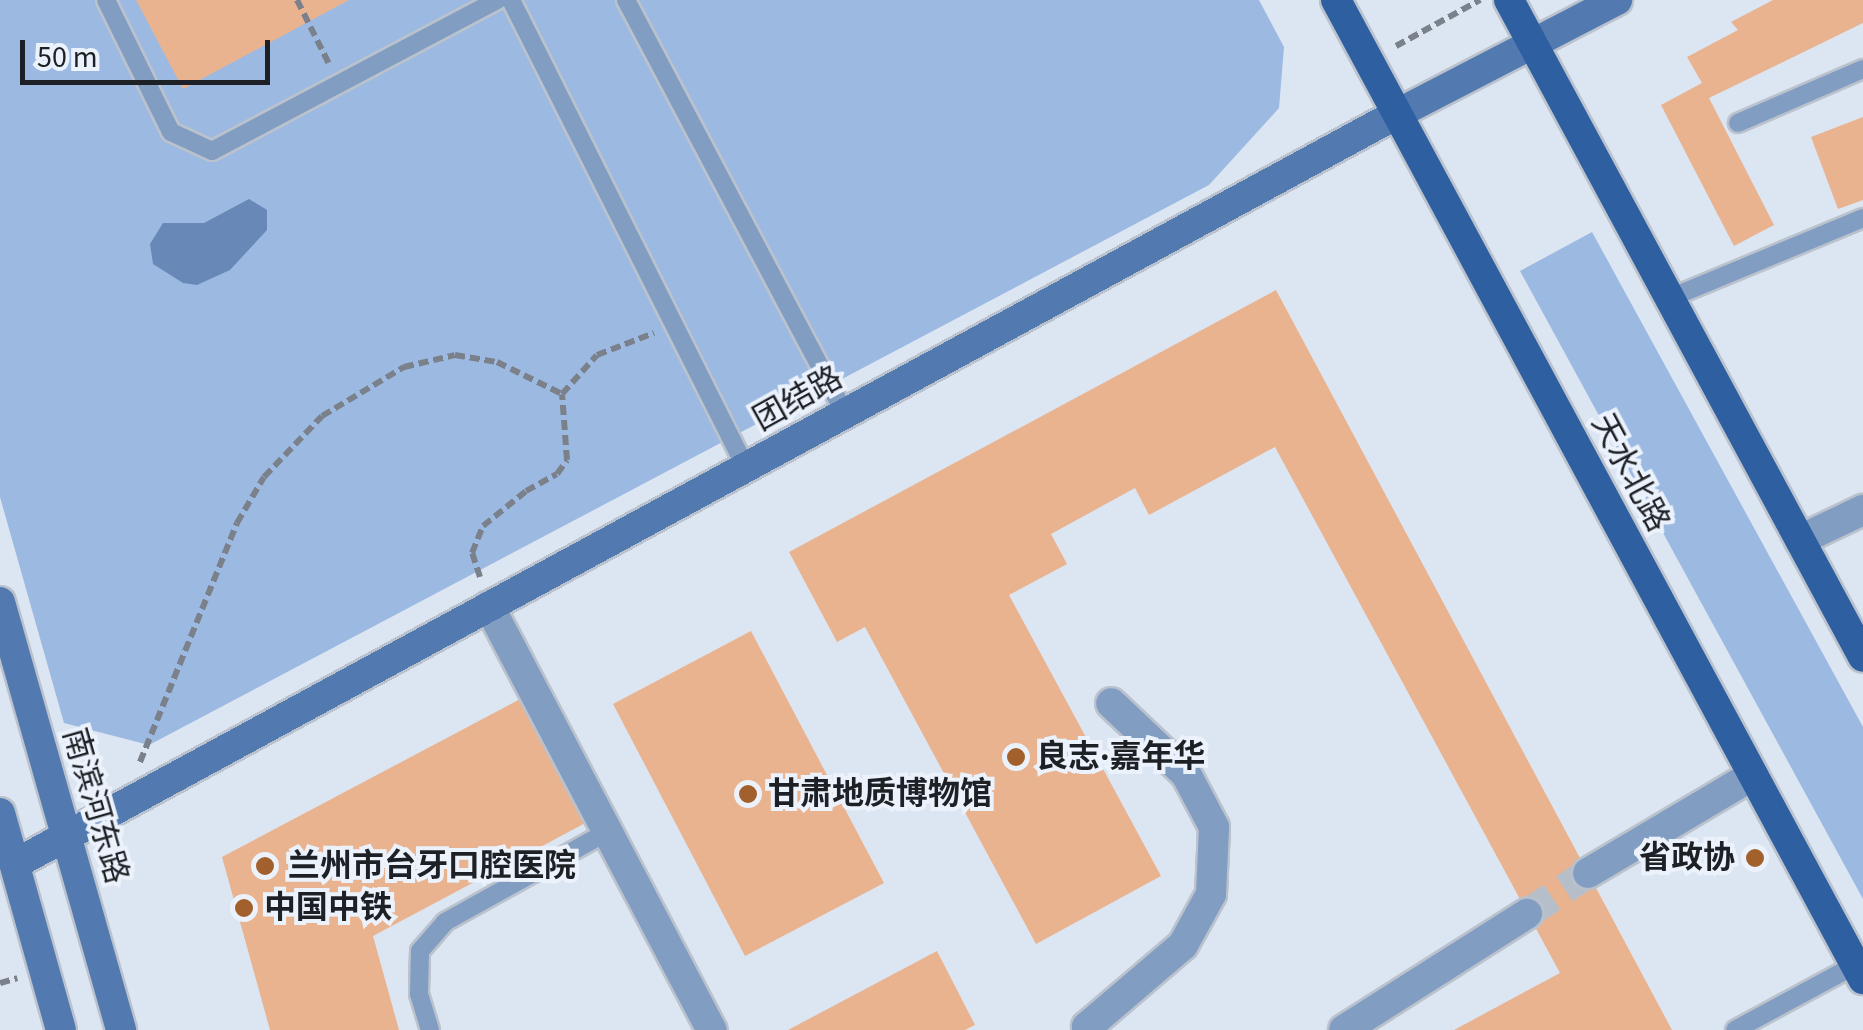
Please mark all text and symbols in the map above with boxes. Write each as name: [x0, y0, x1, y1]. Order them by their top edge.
scale bar: [25, 20, 275, 82]
text: 50 m: [37, 36, 98, 79]
street label: 团结路: [747, 359, 849, 439]
street label: 天水北路: [1583, 407, 1677, 539]
street label: 南滨河东路: [54, 724, 136, 888]
place label: 良志·嘉年华: [1036, 738, 1206, 776]
marker: 良志·嘉年华: [1005, 746, 1027, 768]
place label: 甘肃地质博物馆: [768, 775, 992, 813]
marker: 甘肃地质博物馆: [737, 783, 759, 805]
place label: 省政协: [1639, 839, 1735, 877]
place label: 兰州市台牙口腔医院: [288, 847, 576, 885]
marker: 省政协: [1744, 847, 1766, 869]
marker: 兰州市台牙口腔医院: [252, 853, 278, 879]
place label: 中国中铁: [264, 889, 392, 927]
marker: 中国中铁: [233, 897, 255, 919]

